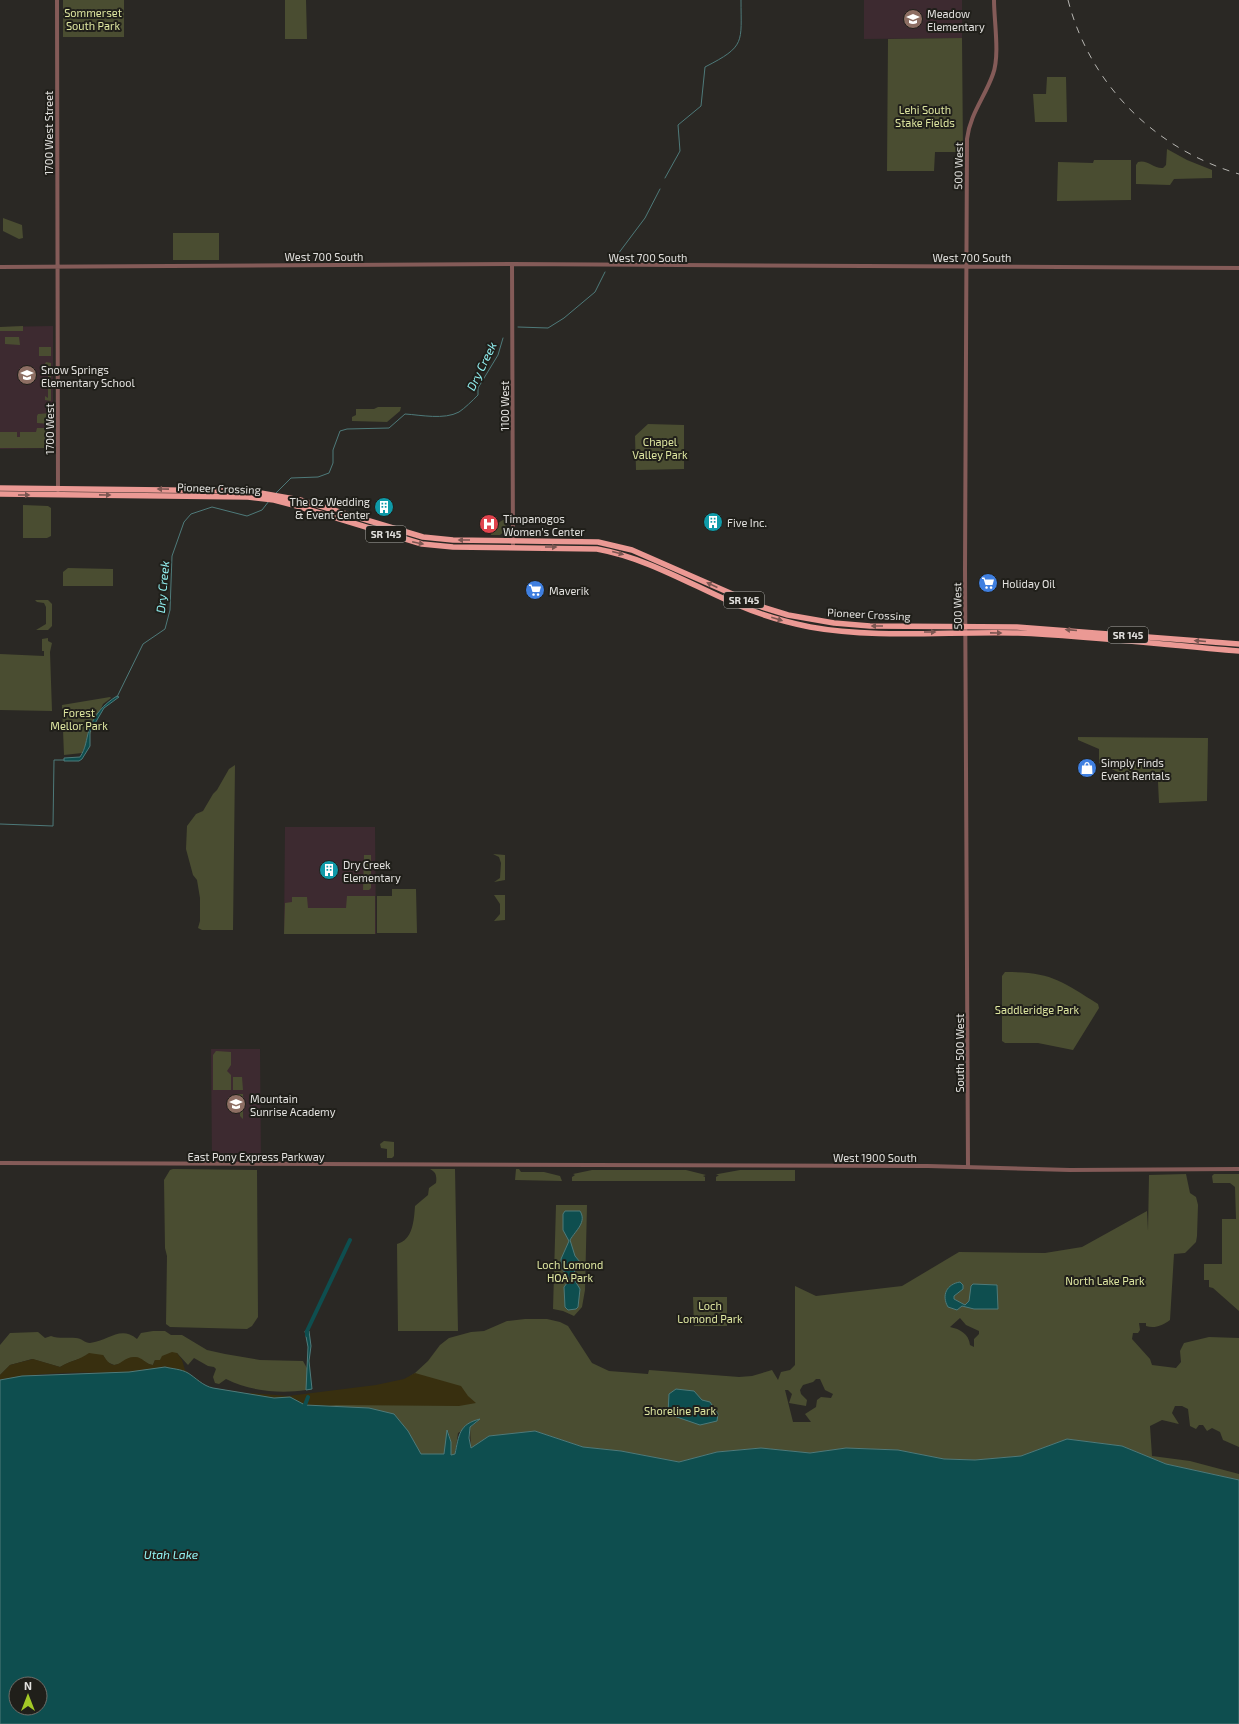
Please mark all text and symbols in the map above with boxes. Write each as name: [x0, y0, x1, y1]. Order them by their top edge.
park label: Sommerset South Park: [64, 6, 122, 32]
place label: Meadow Elementary: [927, 7, 985, 33]
school or university icon: Meadow Elementary: [902, 8, 924, 30]
street label: 1700 West Street: [42, 91, 55, 175]
park label: Lehi South Stake Fields: [895, 103, 955, 129]
street label: 500 West: [951, 142, 965, 190]
street label: West 700 South: [285, 250, 364, 263]
street label: West 700 South: [609, 251, 688, 264]
street label: West 700 South: [933, 251, 1012, 264]
water label: Dry Creek: [463, 339, 500, 393]
place label: Snow Springs Elementary School: [41, 363, 135, 389]
school or university icon: Snow Springs Elementary School: [16, 364, 38, 386]
street label: 1100 West: [498, 381, 511, 431]
street label: 1700 West: [43, 403, 56, 455]
park label: Chapel Valley Park: [632, 435, 688, 461]
street label: Pioneer Crossing: [177, 480, 261, 496]
one-way arrow: [156, 486, 169, 492]
one-way arrow: [18, 492, 31, 498]
one-way arrow: [99, 492, 112, 498]
place label: The Oz Wedding & Event Center: [290, 495, 371, 521]
building icon: The Oz Wedding & Event Center: [373, 496, 395, 518]
building icon: Five Inc.: [702, 511, 724, 533]
place label: Timpanogos Women's Center: [503, 512, 585, 538]
hospital icon: Timpanogos Women's Center: [478, 513, 500, 535]
place label: Five Inc.: [727, 516, 767, 529]
road number: SR 145: [366, 526, 406, 542]
one-way arrow: [457, 537, 470, 543]
one-way arrow: [411, 540, 424, 546]
one-way arrow: [545, 544, 558, 550]
one-way arrow: [613, 550, 625, 556]
water label: Dry Creek: [153, 560, 172, 614]
supermarket icon: Holiday Oil: [977, 572, 999, 594]
place label: Holiday Oil: [1002, 577, 1056, 590]
supermarket icon: Maverik: [524, 579, 546, 601]
one-way arrow: [706, 582, 717, 588]
street label: 500 West: [950, 582, 964, 630]
place label: Maverik: [549, 584, 589, 597]
road number: SR 145: [724, 592, 764, 608]
street label: Pioneer Crossing: [827, 605, 911, 623]
one-way arrow: [771, 616, 783, 622]
one-way arrow: [870, 623, 883, 629]
one-way arrow: [1065, 627, 1077, 634]
road number: SR 145: [1108, 627, 1148, 643]
one-way arrow: [924, 629, 937, 635]
one-way arrow: [990, 630, 1003, 636]
one-way arrow: [1194, 638, 1206, 645]
park label: Forest Mellor Park: [50, 706, 108, 732]
place label: Simply Finds Event Rentals: [1101, 756, 1170, 782]
shop icon: Simply Finds Event Rentals: [1076, 757, 1098, 779]
place label: Dry Creek Elementary: [343, 858, 401, 884]
building icon: Dry Creek Elementary: [318, 859, 340, 881]
park label: Saddleridge Park: [995, 1003, 1080, 1016]
street label: South 500 West: [953, 1013, 966, 1093]
place label: Mountain Sunrise Academy: [250, 1092, 336, 1118]
school or university icon: Mountain Sunrise Academy: [225, 1093, 247, 1115]
street label: East Pony Express Parkway: [187, 1150, 325, 1163]
street label: West 1900 South: [833, 1151, 917, 1164]
park label: Loch Lomond HOA Park: [537, 1258, 603, 1284]
park label: North Lake Park: [1065, 1274, 1145, 1287]
park label: Loch Lomond Park: [677, 1299, 743, 1325]
park label: Shoreline Park: [644, 1404, 717, 1417]
water label: Utah Lake: [144, 1547, 199, 1561]
north arrow: [8, 1676, 48, 1716]
text: N: [24, 1679, 32, 1692]

